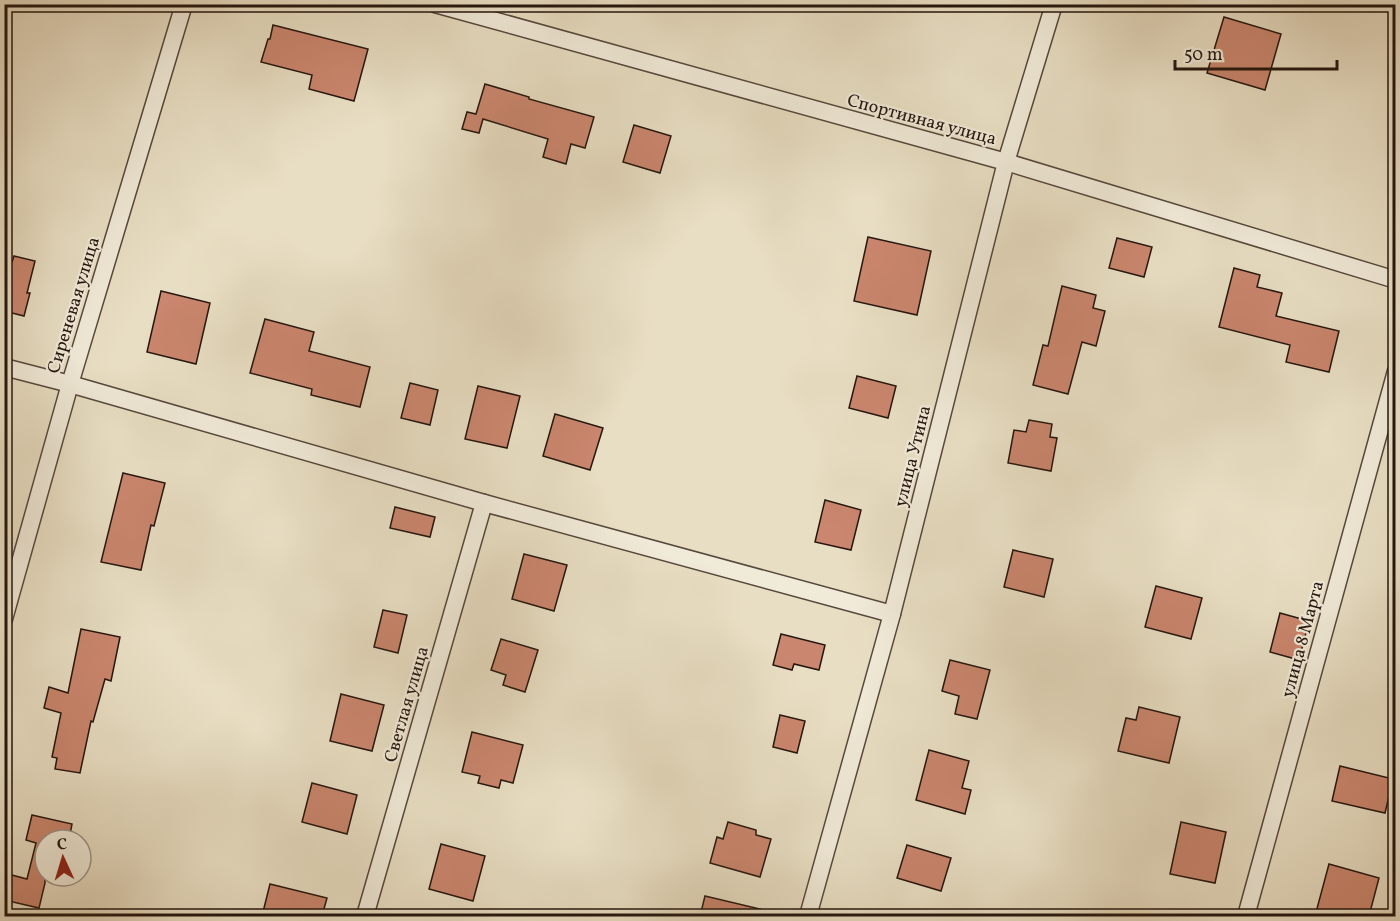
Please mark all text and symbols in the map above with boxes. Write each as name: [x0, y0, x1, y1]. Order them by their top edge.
scale bar: [1175, 33, 1337, 71]
text: 50 m: [1184, 43, 1223, 68]
street label: Спортивная улица: [844, 88, 999, 152]
street label: Сиреневая улица: [42, 234, 107, 377]
street label: улица Утина: [889, 403, 938, 510]
street label: улица 8 Марта: [1276, 578, 1331, 701]
street label: Светлая улица: [379, 643, 436, 765]
north arrow: [33, 828, 93, 888]
text: С: [56, 834, 68, 856]

